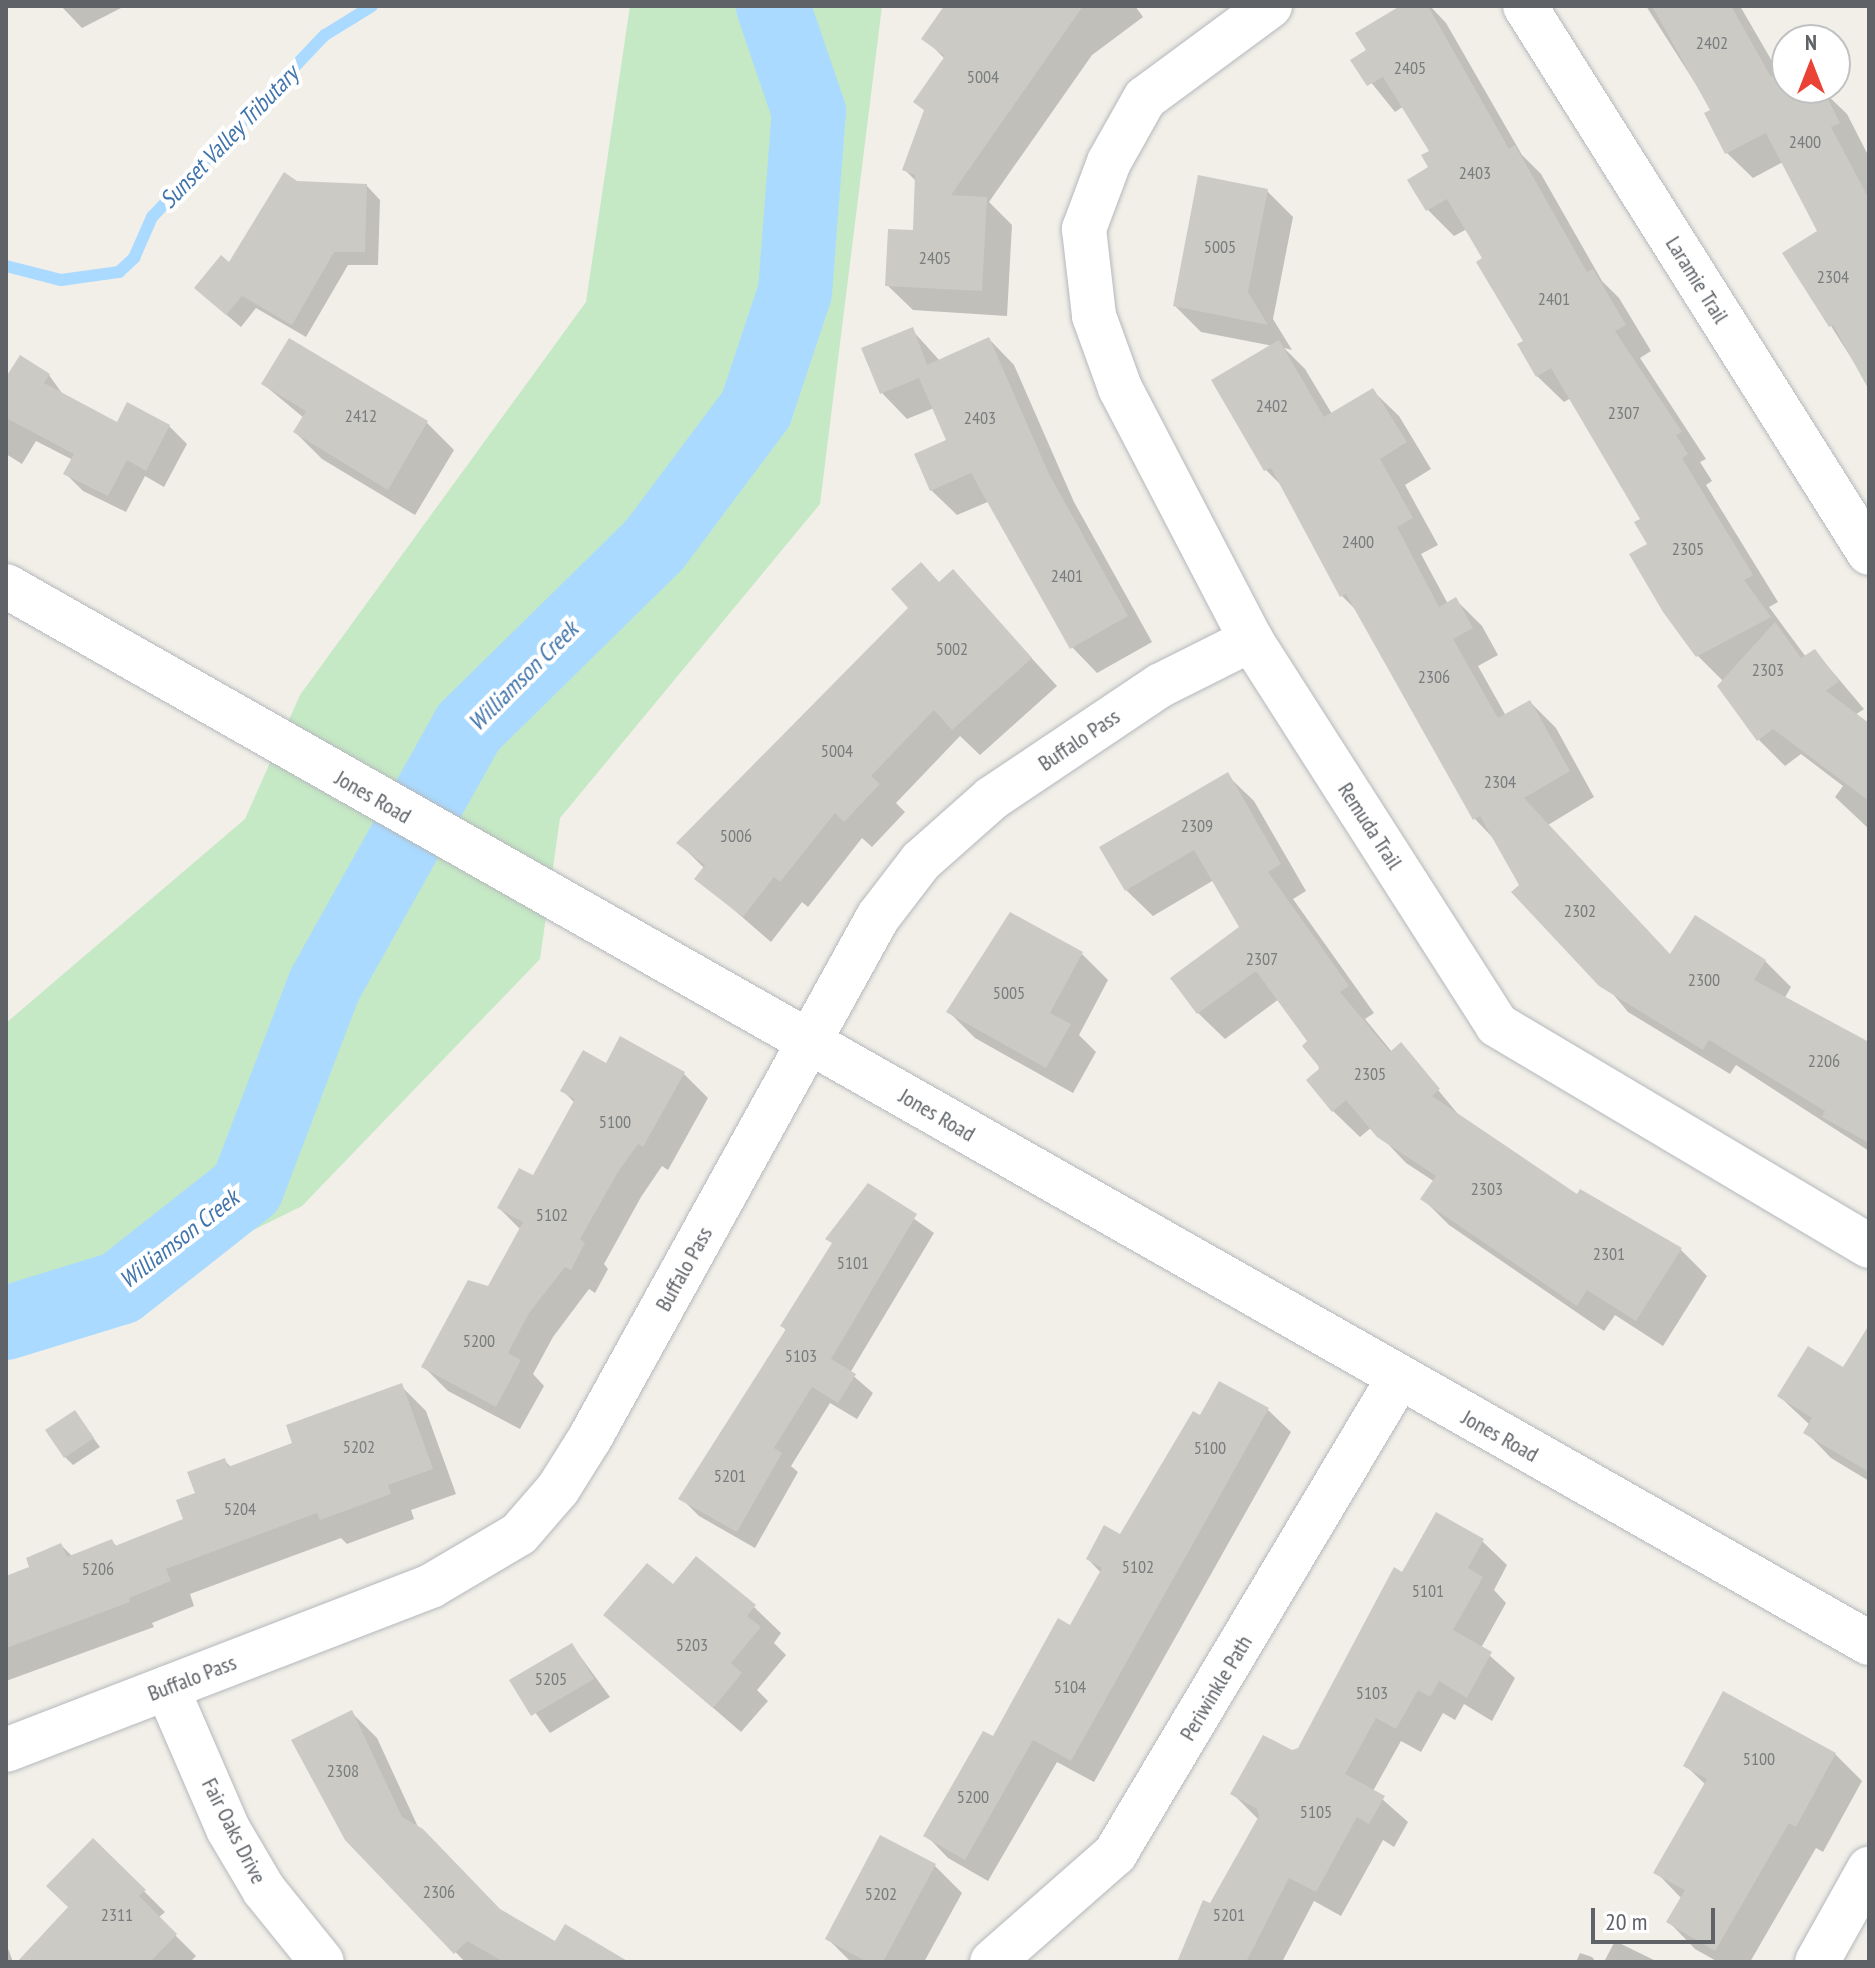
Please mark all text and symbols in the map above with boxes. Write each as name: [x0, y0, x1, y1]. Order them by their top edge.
north arrow: [1771, 24, 1851, 104]
text: N: [1805, 28, 1817, 56]
house number: 2402: [1696, 32, 1728, 54]
house number: 2405: [1394, 57, 1426, 79]
water label: Sunset Valley Tributary: [153, 59, 305, 215]
house number: 5004: [967, 66, 999, 88]
house number: 2400: [1789, 131, 1821, 153]
house number: 2403: [1459, 162, 1491, 184]
street label: Laramie Trail: [1660, 231, 1734, 329]
house number: 5005: [1204, 236, 1236, 258]
house number: 2405: [919, 247, 951, 269]
house number: 2304: [1817, 266, 1849, 288]
house number: 2401: [1538, 288, 1570, 310]
house number: 2402: [1256, 395, 1288, 417]
house number: 2307: [1608, 402, 1640, 424]
house number: 2412: [345, 405, 377, 427]
house number: 2403: [964, 407, 996, 429]
house number: 2400: [1342, 531, 1374, 553]
house number: 2305: [1672, 538, 1704, 560]
house number: 2401: [1051, 565, 1083, 587]
water label: Williamson Creek: [462, 615, 584, 737]
house number: 5002: [936, 638, 968, 660]
house number: 2303: [1752, 659, 1784, 681]
house number: 2306: [1418, 666, 1450, 688]
street label: Buffalo Pass: [1033, 703, 1125, 777]
house number: 5004: [821, 740, 853, 762]
street label: Jones Road: [330, 765, 416, 829]
house number: 2304: [1484, 771, 1516, 793]
street label: Remuda Trail: [1332, 778, 1408, 874]
house number: 2309: [1181, 815, 1213, 837]
house number: 5006: [720, 825, 752, 847]
house number: 2302: [1564, 900, 1596, 922]
house number: 2307: [1246, 948, 1278, 970]
house number: 2300: [1688, 969, 1720, 991]
house number: 5005: [993, 982, 1025, 1004]
house number: 2206: [1808, 1050, 1840, 1072]
house number: 2305: [1354, 1063, 1386, 1085]
street label: Jones Road: [894, 1083, 980, 1147]
house number: 5100: [599, 1111, 631, 1133]
house number: 2303: [1471, 1178, 1503, 1200]
water label: Williamson Creek: [114, 1184, 244, 1294]
house number: 5102: [536, 1204, 568, 1226]
street label: Buffalo Pass: [650, 1222, 718, 1316]
house number: 2301: [1593, 1243, 1625, 1265]
house number: 5101: [837, 1252, 869, 1274]
house number: 5200: [463, 1330, 495, 1352]
house number: 5103: [785, 1345, 817, 1367]
street label: Jones Road: [1457, 1404, 1543, 1468]
house number: 5202: [343, 1436, 375, 1458]
house number: 5100: [1194, 1437, 1226, 1459]
house number: 5201: [714, 1465, 746, 1487]
house number: 5204: [224, 1498, 256, 1520]
house number: 5102: [1122, 1556, 1154, 1578]
house number: 5206: [82, 1558, 114, 1580]
house number: 5101: [1412, 1580, 1444, 1602]
street label: Periwinkle Path: [1174, 1631, 1258, 1745]
house number: 5203: [676, 1634, 708, 1656]
street label: Buffalo Pass: [144, 1649, 240, 1707]
house number: 5205: [535, 1668, 567, 1690]
house number: 5104: [1054, 1676, 1086, 1698]
house number: 5103: [1356, 1682, 1388, 1704]
house number: 5100: [1743, 1748, 1775, 1770]
house number: 2308: [327, 1760, 359, 1782]
street label: Fair Oaks Drive: [196, 1774, 272, 1888]
house number: 5200: [957, 1786, 989, 1808]
house number: 5105: [1300, 1801, 1332, 1823]
house number: 2306: [423, 1881, 455, 1903]
house number: 5202: [865, 1883, 897, 1905]
scale bar: [1595, 1892, 1719, 1942]
house number: 2311: [101, 1904, 133, 1926]
house number: 5201: [1213, 1904, 1245, 1926]
text: 20 m: [1605, 1906, 1647, 1937]

